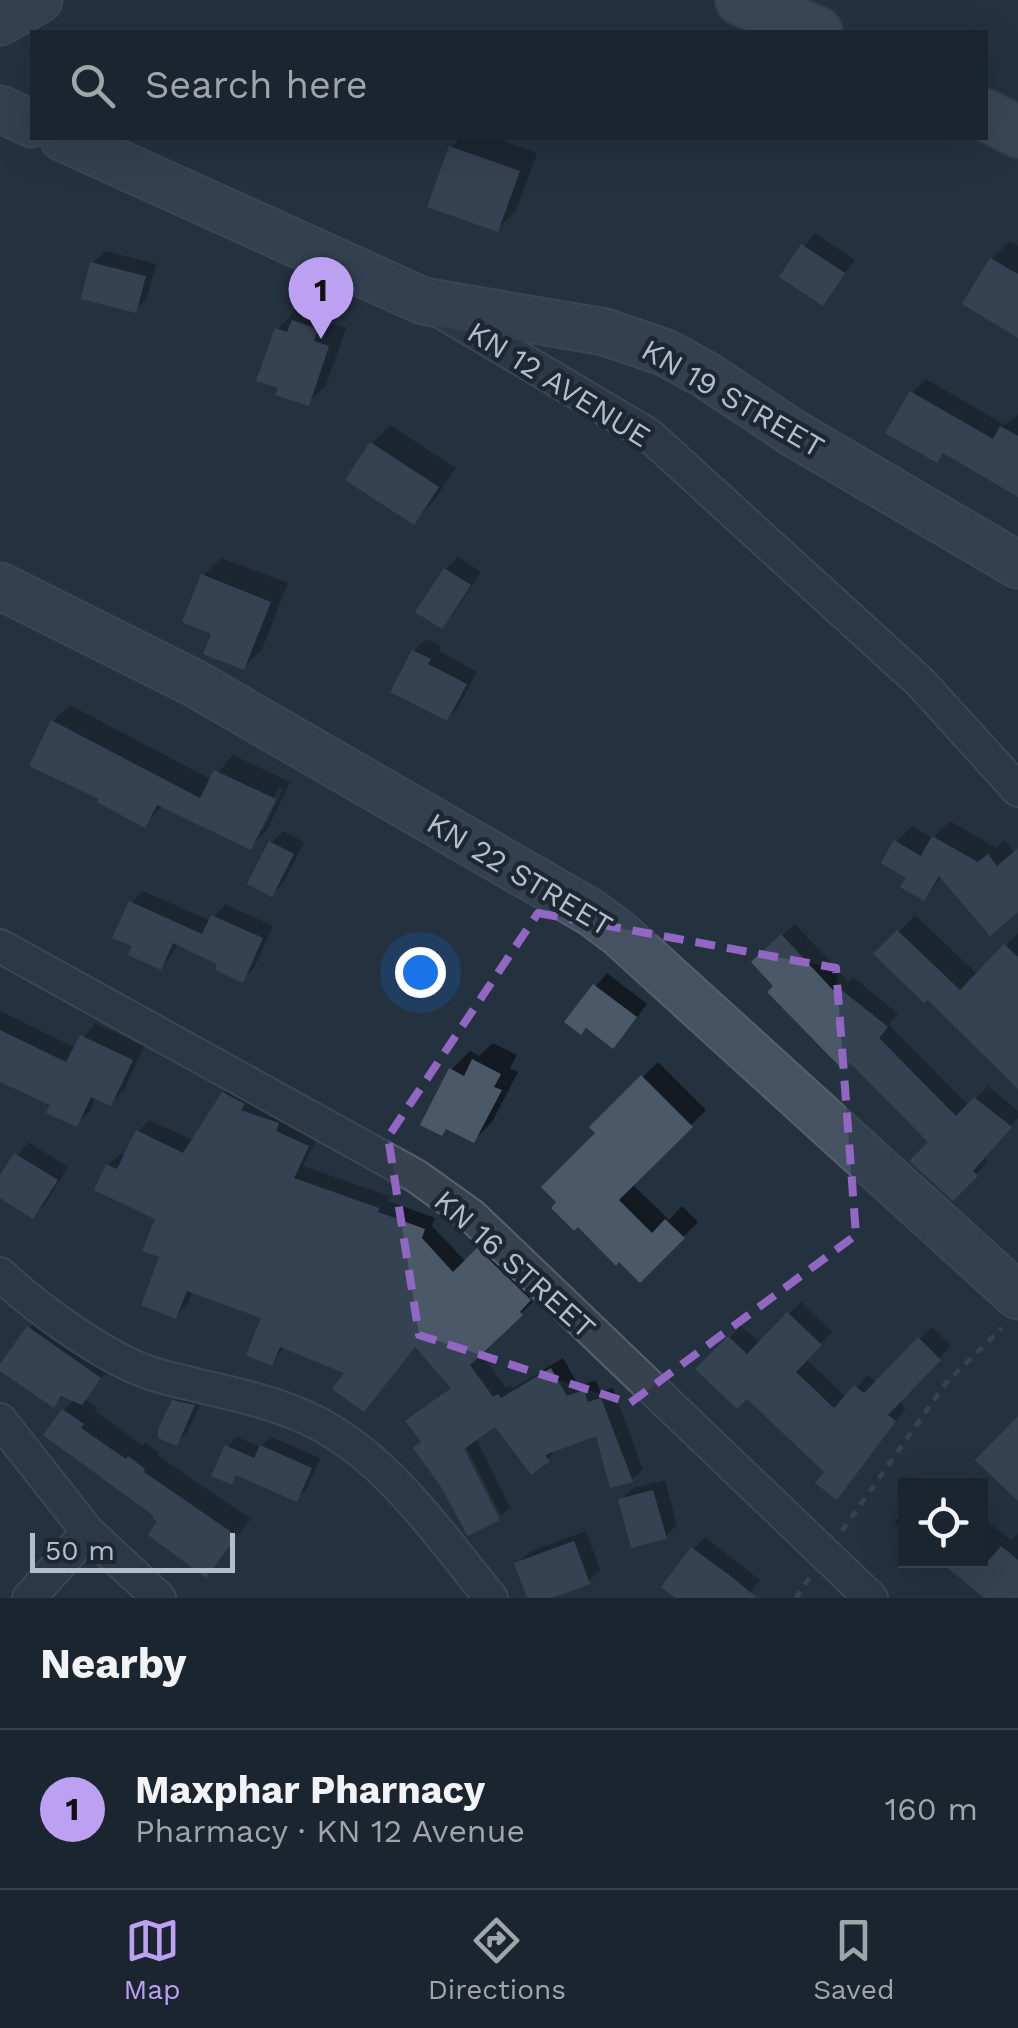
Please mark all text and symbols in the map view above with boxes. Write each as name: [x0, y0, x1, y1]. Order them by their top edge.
search box: [30, 30, 988, 140]
icon: search: [65, 58, 120, 113]
text: Search here: [145, 63, 368, 107]
pin: 1: [288, 256, 354, 339]
street label: KN 12 AVENUE: [461, 314, 657, 454]
street label: KN 19 STREET: [636, 332, 830, 464]
street label: KN 22 STREET: [421, 805, 619, 943]
your location: [395, 947, 446, 998]
street label: KN 16 STREET: [427, 1183, 603, 1345]
map controls: [898, 1478, 988, 1568]
button: locate: [898, 1478, 988, 1568]
scale bar: [30, 1528, 235, 1572]
text: 50 m: [45, 1534, 115, 1567]
text: Nearby: [40, 1639, 187, 1688]
text: Maxphar Pharnacy: [135, 1768, 485, 1812]
text: 1: [66, 1790, 79, 1828]
text: 160 m: [885, 1790, 978, 1828]
text: Pharmacy · KN 12 Avenue: [135, 1812, 525, 1850]
tab: Map: [124, 1913, 181, 2006]
tab: Directions: [428, 1913, 566, 2006]
tab: Saved: [813, 1913, 894, 2006]

